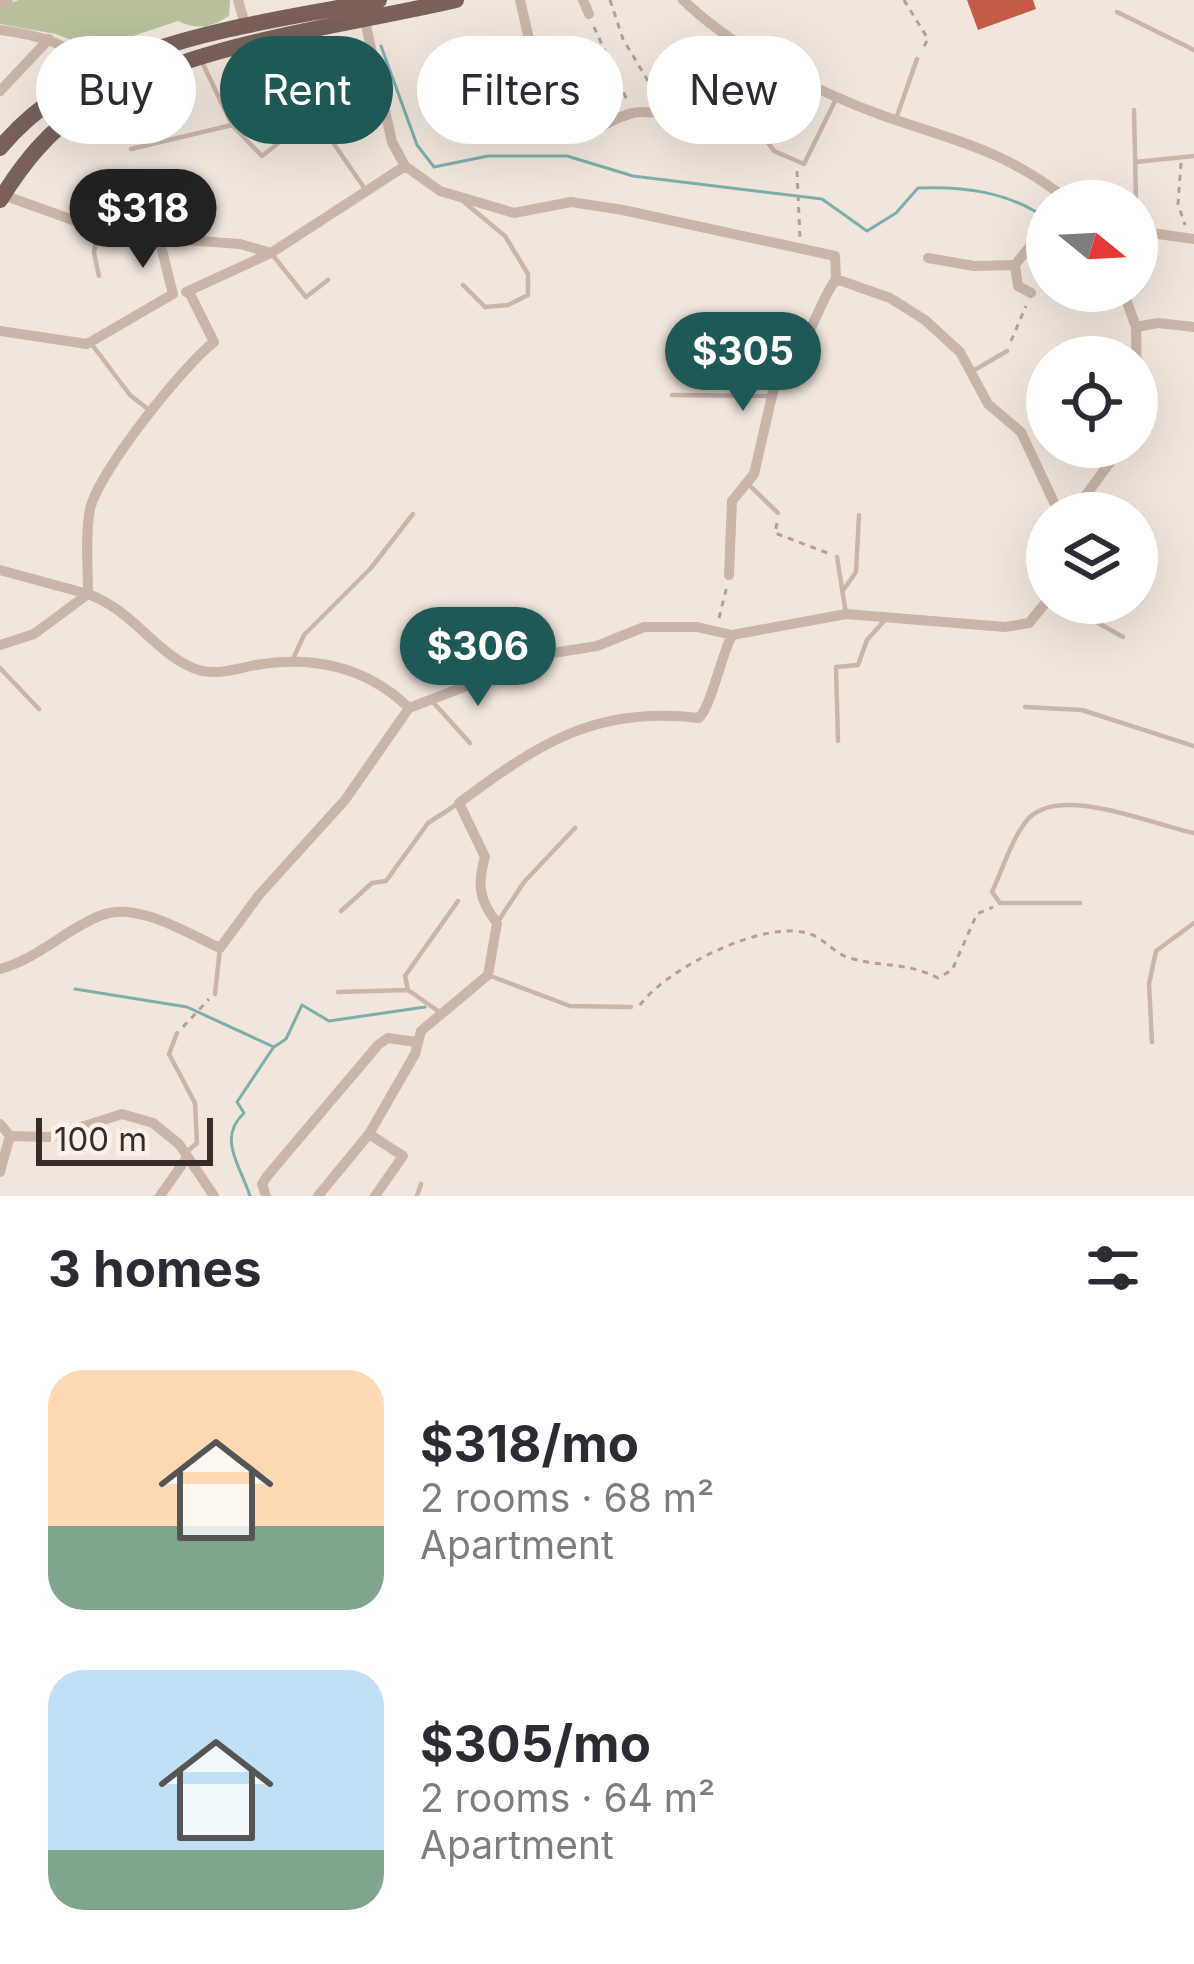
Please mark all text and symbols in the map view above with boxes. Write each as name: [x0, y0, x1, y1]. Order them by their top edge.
chip: Buy: [36, 36, 196, 144]
chip: Rent: [220, 36, 393, 144]
chip: Filters: [417, 36, 623, 144]
chip: New: [647, 36, 821, 144]
pin: $318: [72, 169, 214, 271]
north arrow: [1026, 180, 1158, 312]
map controls: [1026, 180, 1158, 624]
text: $318: [97, 184, 189, 231]
pin: $305: [672, 312, 814, 414]
text: $305: [692, 327, 794, 374]
button: locate: [1026, 336, 1158, 468]
button: layers: [1026, 492, 1158, 624]
pin: $306: [407, 607, 549, 709]
text: $306: [427, 622, 529, 669]
scale bar: [36, 1112, 213, 1165]
text: 100 m: [54, 1119, 147, 1159]
icon: filters: [1080, 1235, 1146, 1301]
text: 3 homes: [48, 1238, 262, 1299]
text: $318/mo: [420, 1413, 639, 1474]
icon: home: [144, 1418, 288, 1562]
text: 2 rooms · 68 m²: [420, 1474, 714, 1521]
text: Apartment: [420, 1521, 614, 1568]
text: $305/mo: [420, 1713, 651, 1774]
icon: home: [144, 1718, 288, 1862]
text: 2 rooms · 64 m²: [420, 1774, 715, 1821]
text: Apartment: [420, 1821, 614, 1868]

